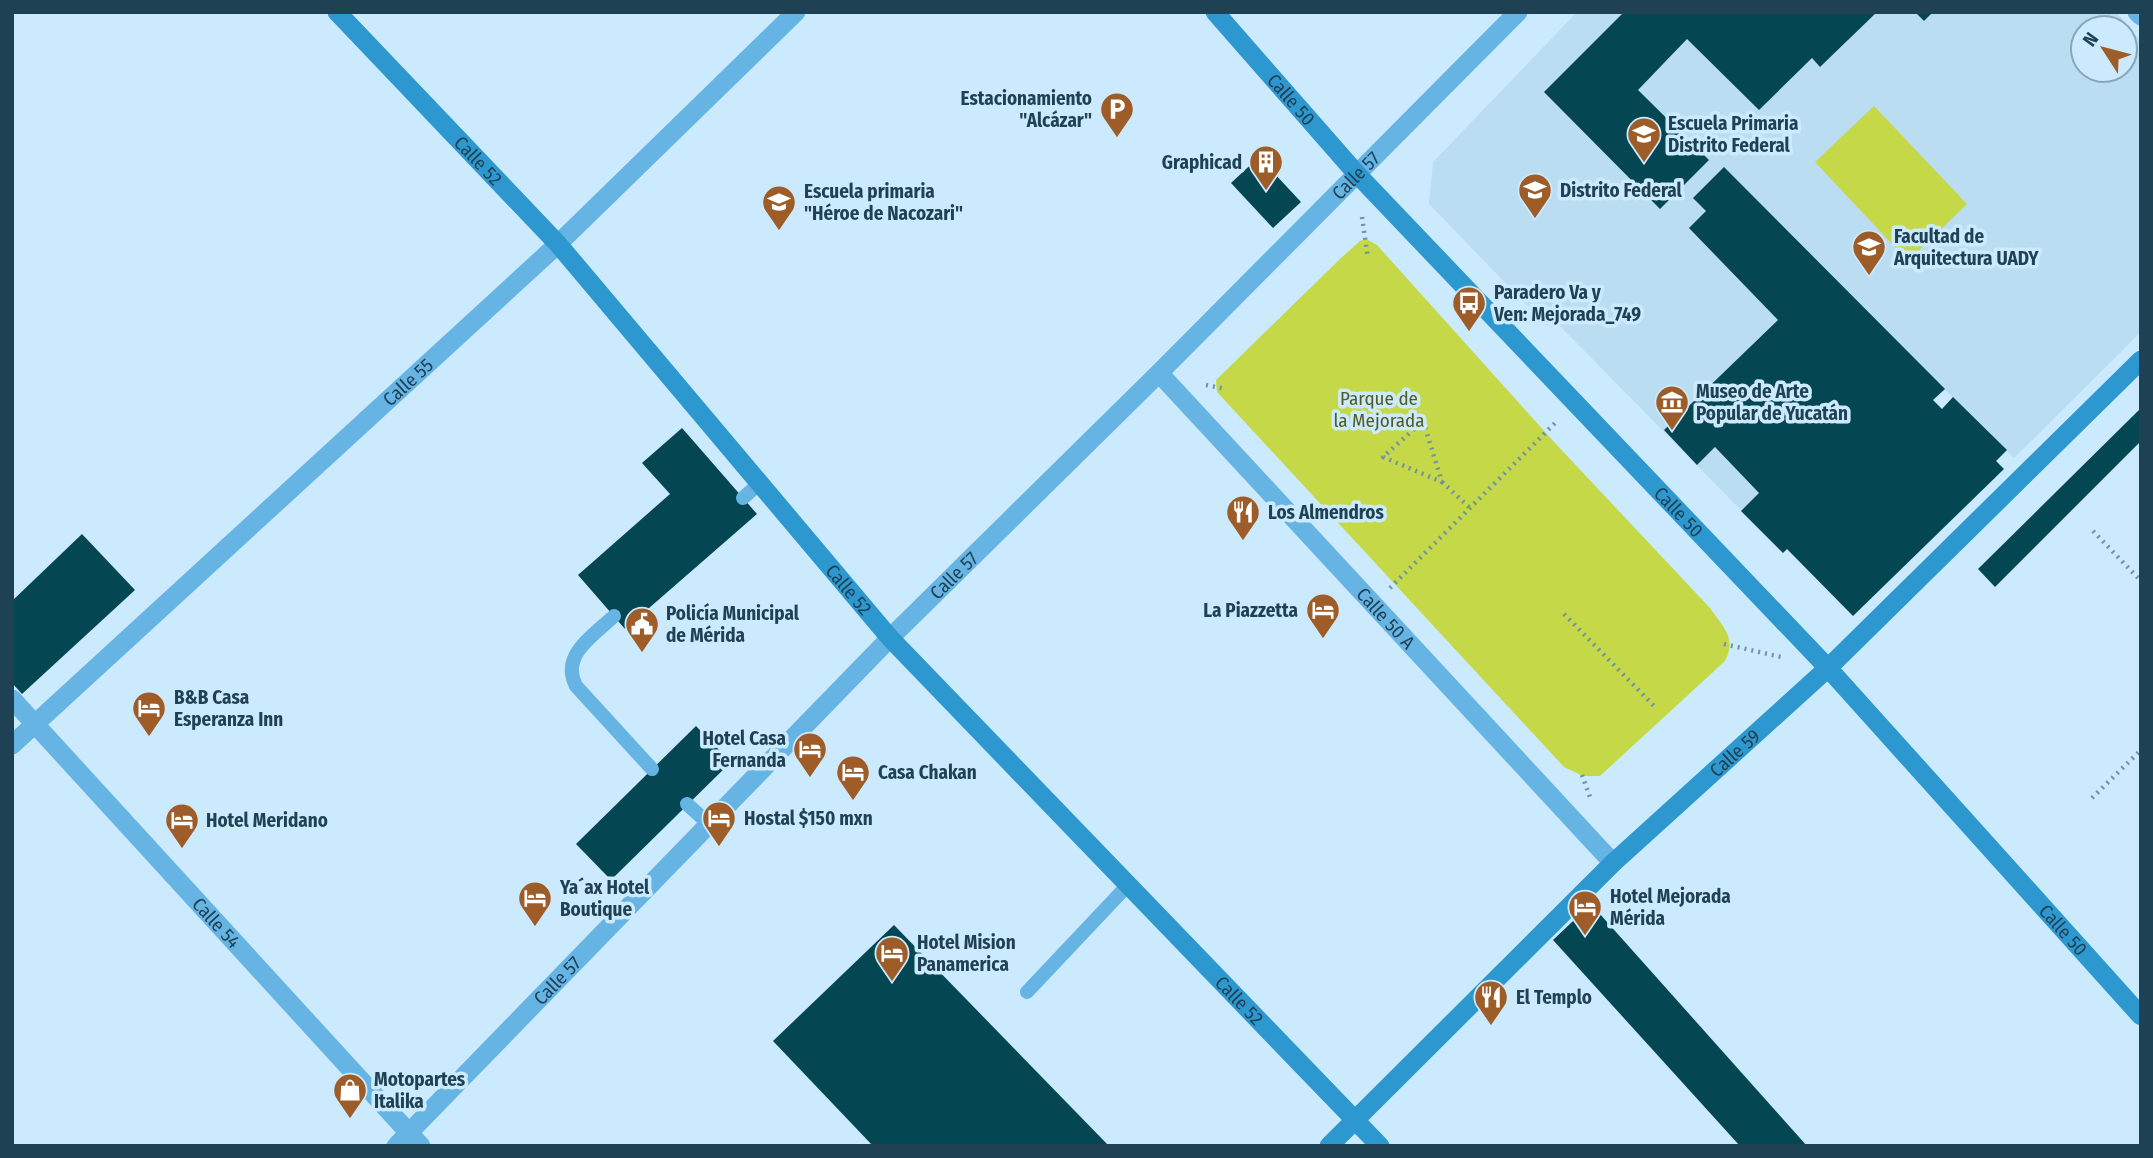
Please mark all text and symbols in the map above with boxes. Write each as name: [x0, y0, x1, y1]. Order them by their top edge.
north arrow: [2069, 14, 2139, 84]
text: N: [2078, 28, 2103, 51]
street label: Calle 50: [1262, 69, 1320, 130]
place label: Estacionamiento "Alcázar": [961, 87, 1092, 132]
parking icon: Estacionamiento "Alcázar": [1098, 90, 1136, 139]
place label: Escuela Primaria Distrito Federal: [1668, 112, 1798, 157]
school or university icon: Escuela Primaria Distrito Federal: [1625, 115, 1663, 164]
street label: Calle 52: [449, 131, 507, 190]
building icon: Graphicad: [1247, 143, 1285, 192]
street label: Calle 57: [1327, 147, 1385, 204]
place label: Graphicad: [1162, 151, 1242, 174]
school or university icon: Distrito Federal: [1516, 171, 1554, 220]
place label: Distrito Federal: [1560, 179, 1683, 202]
place label: Escuela primaria "Héroe de Nacozari": [804, 180, 963, 225]
school or university icon: Escuela primaria "Héroe de Nacozari": [760, 183, 798, 232]
place label: Facultad de Arquitectura UADY: [1893, 225, 2039, 270]
school or university icon: Facultad de Arquitectura UADY: [1850, 228, 1888, 277]
place label: Paradero Va y Ven: Mejorada_749: [1493, 281, 1641, 326]
bus stop icon: Paradero Va y Ven: Mejorada_749: [1450, 284, 1488, 333]
street label: Calle 55: [378, 354, 438, 411]
place label: Museo de Arte Popular de Yucatán: [1696, 380, 1848, 425]
museum icon: Museo de Arte Popular de Yucatán: [1653, 383, 1691, 432]
park label: Parque de la Mejorada: [1333, 387, 1425, 432]
street label: Calle 50: [1649, 482, 1708, 542]
restaurant icon: Los Almendros: [1224, 493, 1262, 542]
place label: Los Almendros: [1268, 501, 1384, 524]
street label: Calle 57: [925, 547, 983, 604]
street label: Calle 52: [821, 560, 877, 620]
street label: Calle 50 A: [1352, 583, 1420, 654]
hotel icon: La Piazzetta: [1304, 591, 1342, 640]
place label: La Piazzetta: [1203, 599, 1298, 622]
place label: Policía Municipal de Mérida: [666, 602, 800, 647]
public building icon: Policía Municipal de Mérida: [623, 605, 661, 654]
place label: B&B Casa Esperanza Inn: [174, 686, 283, 731]
hotel icon: B&B Casa Esperanza Inn: [130, 689, 168, 738]
street label: Calle 59: [1705, 724, 1765, 782]
place label: Hotel Casa Fernanda: [703, 727, 786, 772]
hotel icon: Hotel Casa Fernanda: [791, 730, 829, 779]
hotel icon: Casa Chakan: [834, 753, 872, 802]
place label: Casa Chakan: [878, 761, 977, 784]
hotel icon: Hostal $150 mxn: [700, 799, 738, 848]
hotel icon: Hotel Meridano: [163, 801, 201, 850]
place label: Hostal $150 mxn: [744, 807, 873, 830]
place label: Hotel Meridano: [206, 809, 328, 832]
place label: Ya´ax Hotel Boutique: [559, 876, 650, 921]
hotel icon: Ya´ax Hotel Boutique: [516, 879, 554, 928]
place label: Hotel Mejorada Mérida: [1610, 885, 1731, 930]
hotel icon: Hotel Mejorada Mérida: [1566, 888, 1604, 937]
street label: Calle 54: [187, 893, 245, 953]
street label: Calle 50: [2034, 900, 2092, 960]
place label: Hotel Mision Panamerica: [917, 931, 1016, 976]
hotel icon: Hotel Mision Panamerica: [873, 934, 911, 983]
street label: Calle 57: [529, 952, 586, 1010]
street label: Calle 52: [1210, 971, 1268, 1030]
restaurant icon: El Templo: [1472, 978, 1510, 1027]
place label: El Templo: [1516, 986, 1592, 1009]
place label: Motopartes Italika: [374, 1068, 466, 1113]
shop icon: Motopartes Italika: [331, 1071, 369, 1120]

